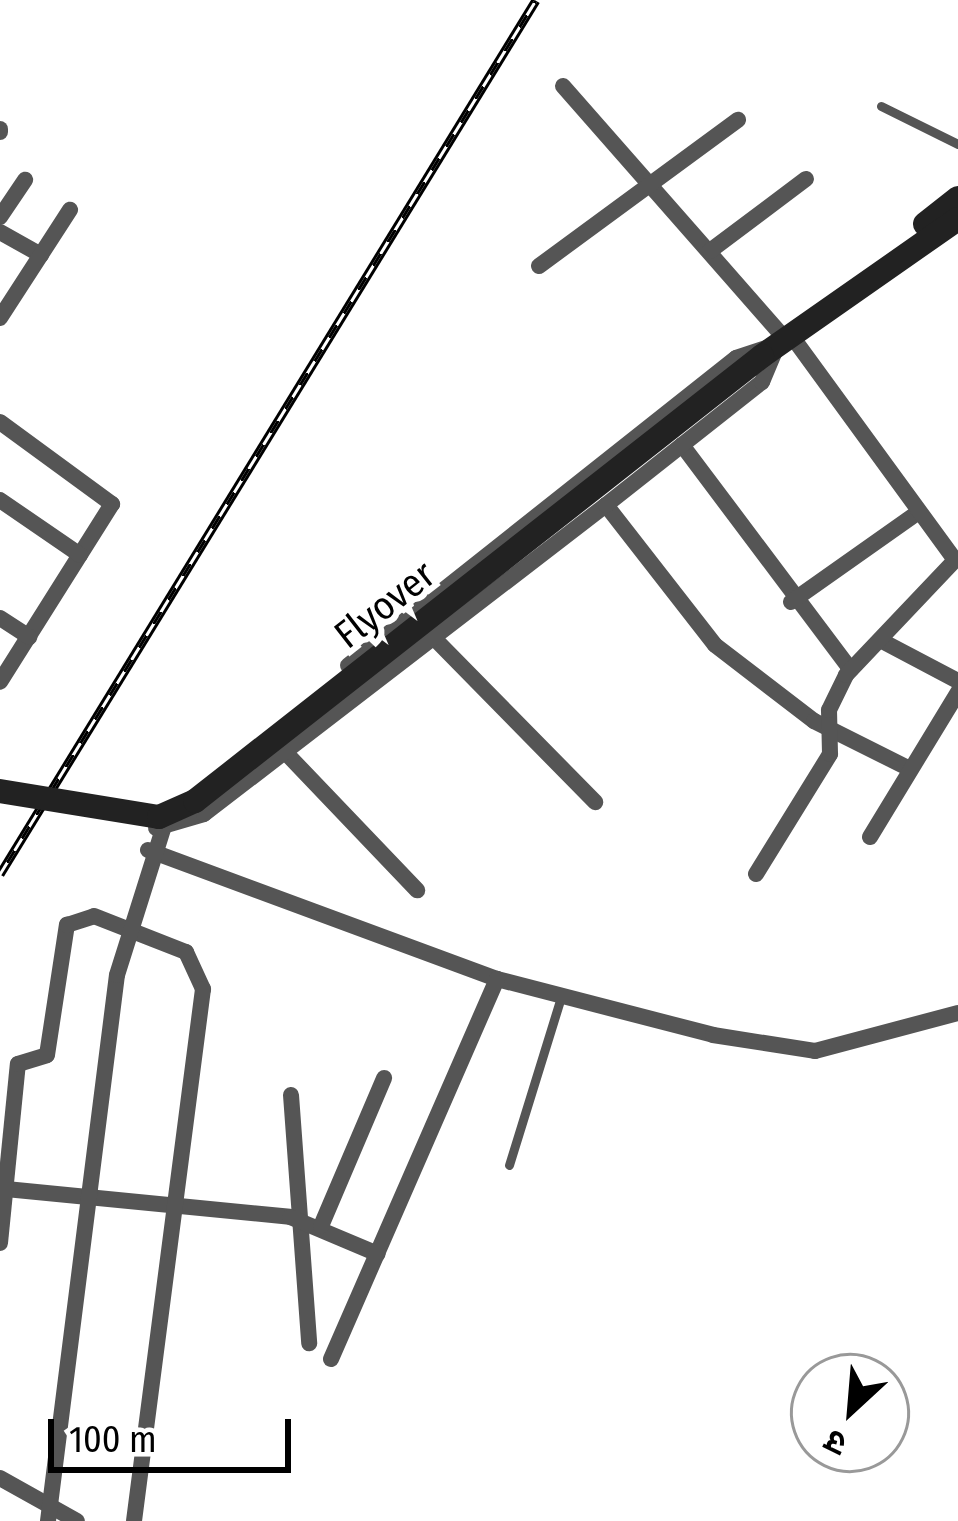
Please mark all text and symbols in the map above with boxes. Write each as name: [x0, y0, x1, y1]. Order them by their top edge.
street label: Flyover: [326, 551, 444, 659]
north arrow: [790, 1353, 910, 1473]
scale bar: [54, 1395, 297, 1469]
text: 100 m: [69, 1418, 157, 1462]
text: उ: [818, 1420, 853, 1465]

